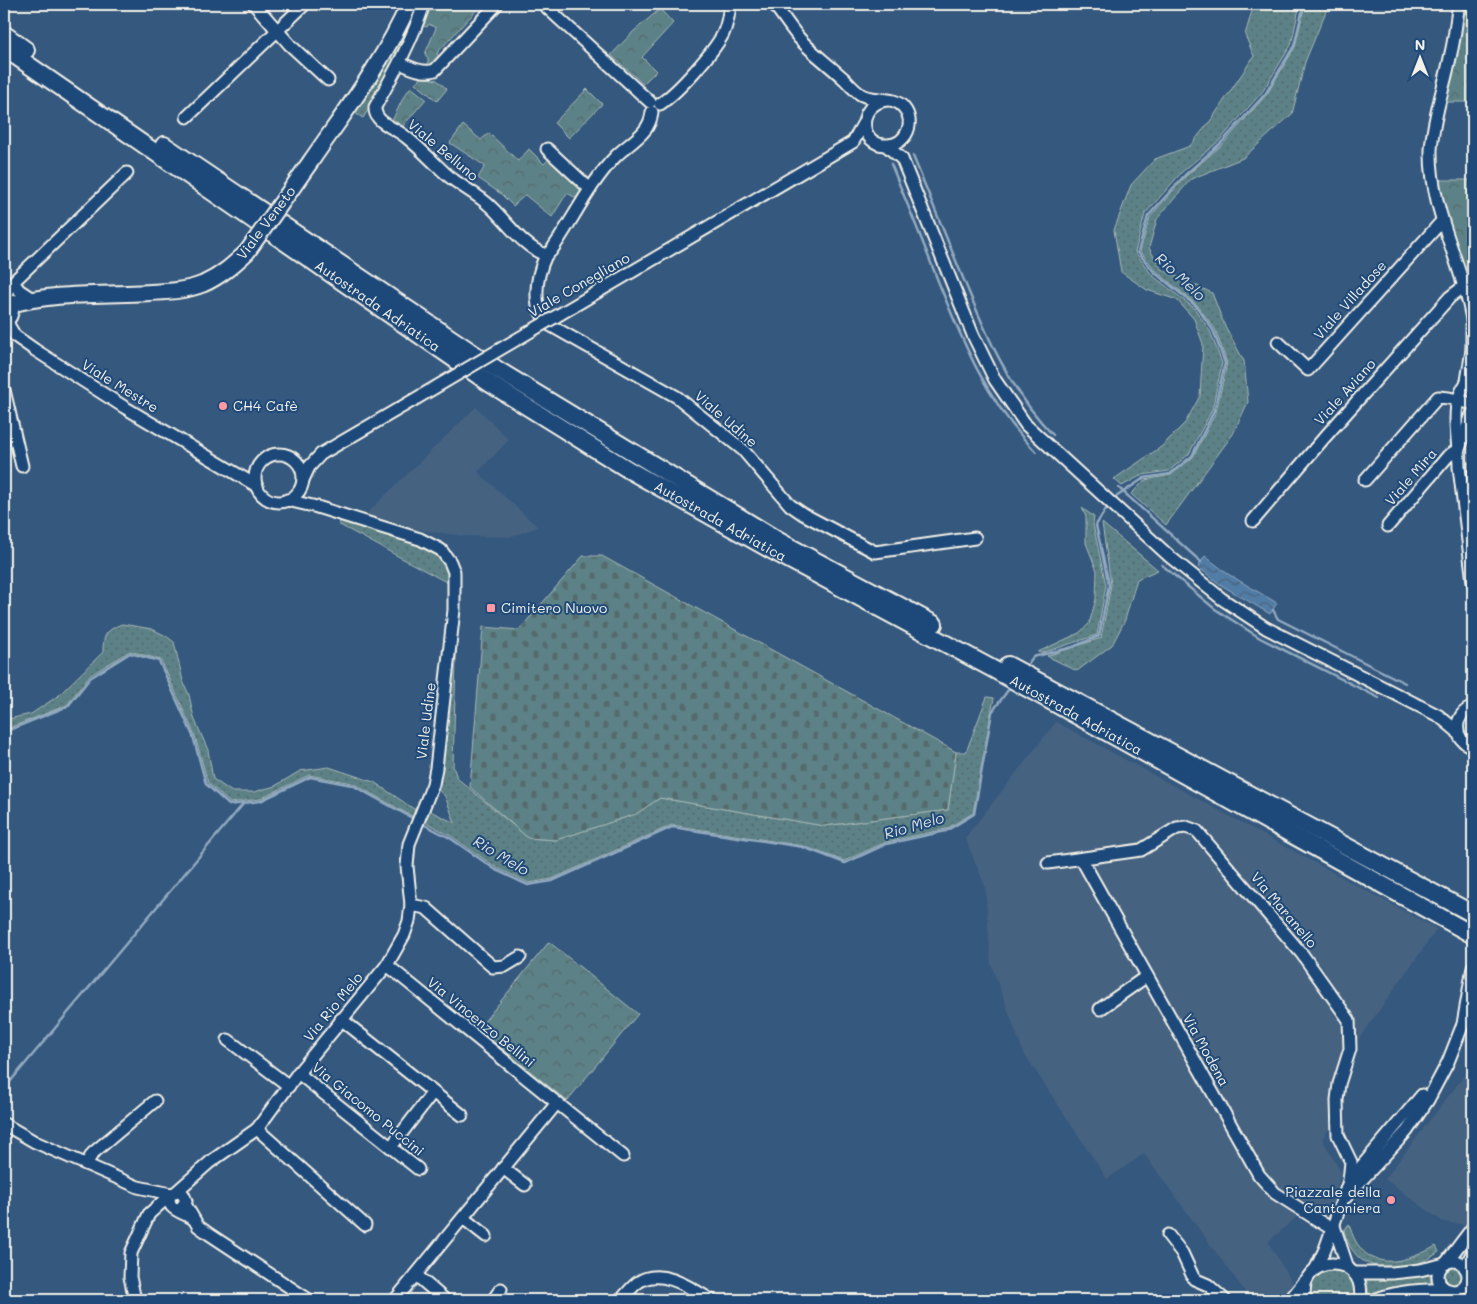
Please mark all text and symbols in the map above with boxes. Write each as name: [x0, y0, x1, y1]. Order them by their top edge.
north arrow: [1394, 32, 1444, 82]
text: N: [1415, 35, 1425, 54]
street label: Viale Belluno: [404, 114, 483, 185]
street label: Viale Veneto: [232, 182, 299, 263]
street label: Viale Conegliano: [525, 248, 633, 321]
water label: Rio Melo: [1151, 248, 1210, 305]
street label: Autostrada Adriatica: [311, 256, 444, 356]
street label: Viale Villadose: [1309, 256, 1390, 343]
street label: Viale Mestre: [78, 354, 162, 417]
street label: Viale Aviano: [1310, 354, 1380, 429]
street label: Viale Udine: [691, 386, 762, 451]
place label: CH4 Cafè: [233, 396, 298, 415]
marker: CH4 Cafè: [217, 400, 229, 412]
street label: Viale Mira: [1381, 444, 1441, 509]
street label: Autostrada Adriatica: [651, 476, 790, 566]
place label: Cimitero Nuovo: [501, 598, 607, 617]
marker: Cimitero Nuovo: [485, 602, 497, 614]
street label: Autostrada Adriatica: [1006, 670, 1146, 759]
street label: Viale Udine: [411, 681, 440, 761]
water label: Rio Melo: [881, 807, 946, 843]
water label: Rio Melo: [470, 831, 533, 880]
street label: Via Maranello: [1247, 868, 1322, 952]
street label: Via Rio Melo: [299, 968, 366, 1045]
street label: Via Vincenzo Bellini: [423, 972, 539, 1071]
street label: Via Modena: [1179, 1010, 1234, 1089]
street label: Via Giacomo Puccini: [308, 1057, 428, 1160]
place label: Piazzale della Cantoniera: [1285, 1182, 1381, 1217]
marker: Piazzale della Cantoniera: [1385, 1194, 1397, 1206]

